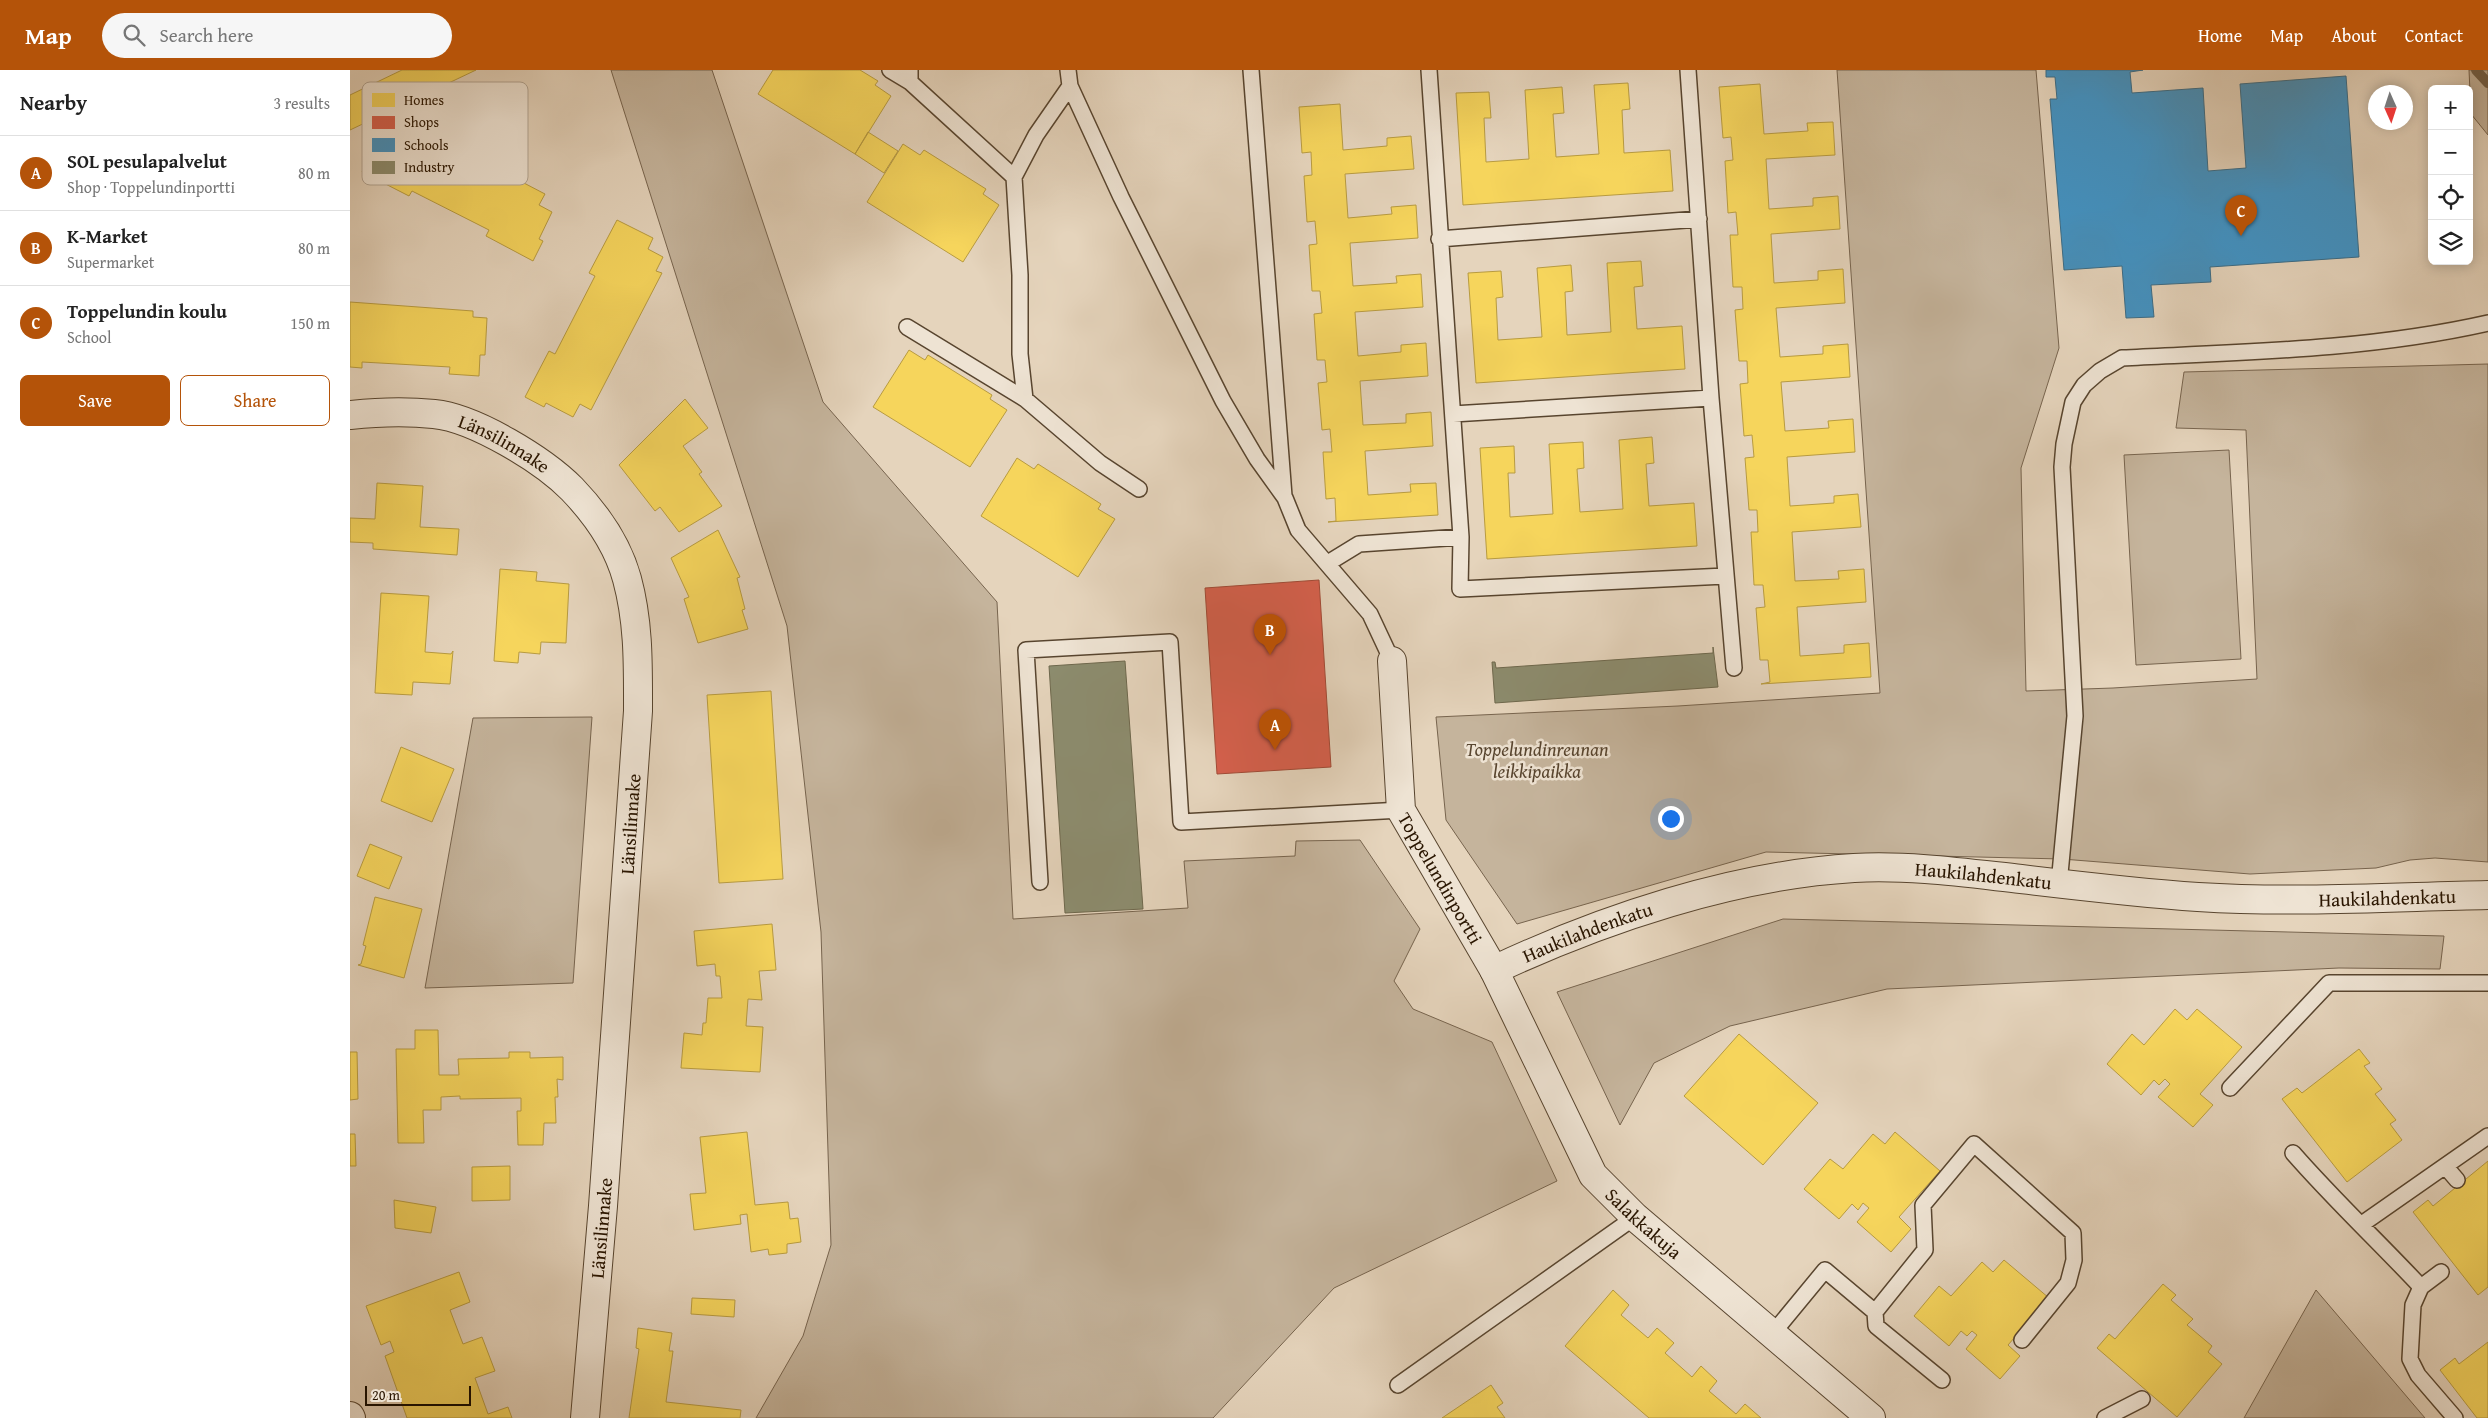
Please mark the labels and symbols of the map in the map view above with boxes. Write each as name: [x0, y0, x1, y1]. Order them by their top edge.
legend: [362, 82, 528, 185]
north arrow: [2368, 85, 2413, 130]
text: Homes: [404, 90, 444, 110]
text: Shops: [404, 112, 439, 132]
text: Schools: [404, 135, 448, 155]
text: Industry: [404, 157, 454, 177]
pin: C: [2225, 195, 2257, 236]
street label: Länsilinnake: [455, 407, 556, 480]
pin: B: [1254, 614, 1286, 655]
pin: A: [1259, 709, 1291, 750]
park label: Toppelundinreunan leikkipaikka: [1465, 735, 1609, 785]
street label: Länsilinnake: [613, 773, 647, 875]
your location: [1658, 806, 1684, 832]
street label: Toppelundinportti: [1391, 807, 1490, 949]
street label: Haukilahdenkatu: [1914, 854, 2054, 897]
street label: Haukilahdenkatu: [2318, 882, 2457, 913]
street label: Haukilahdenkatu: [1518, 894, 1657, 969]
street label: Länsilinnake: [583, 1176, 619, 1280]
street label: Salakkakuja: [1599, 1181, 1688, 1265]
scale bar: [365, 1383, 471, 1406]

